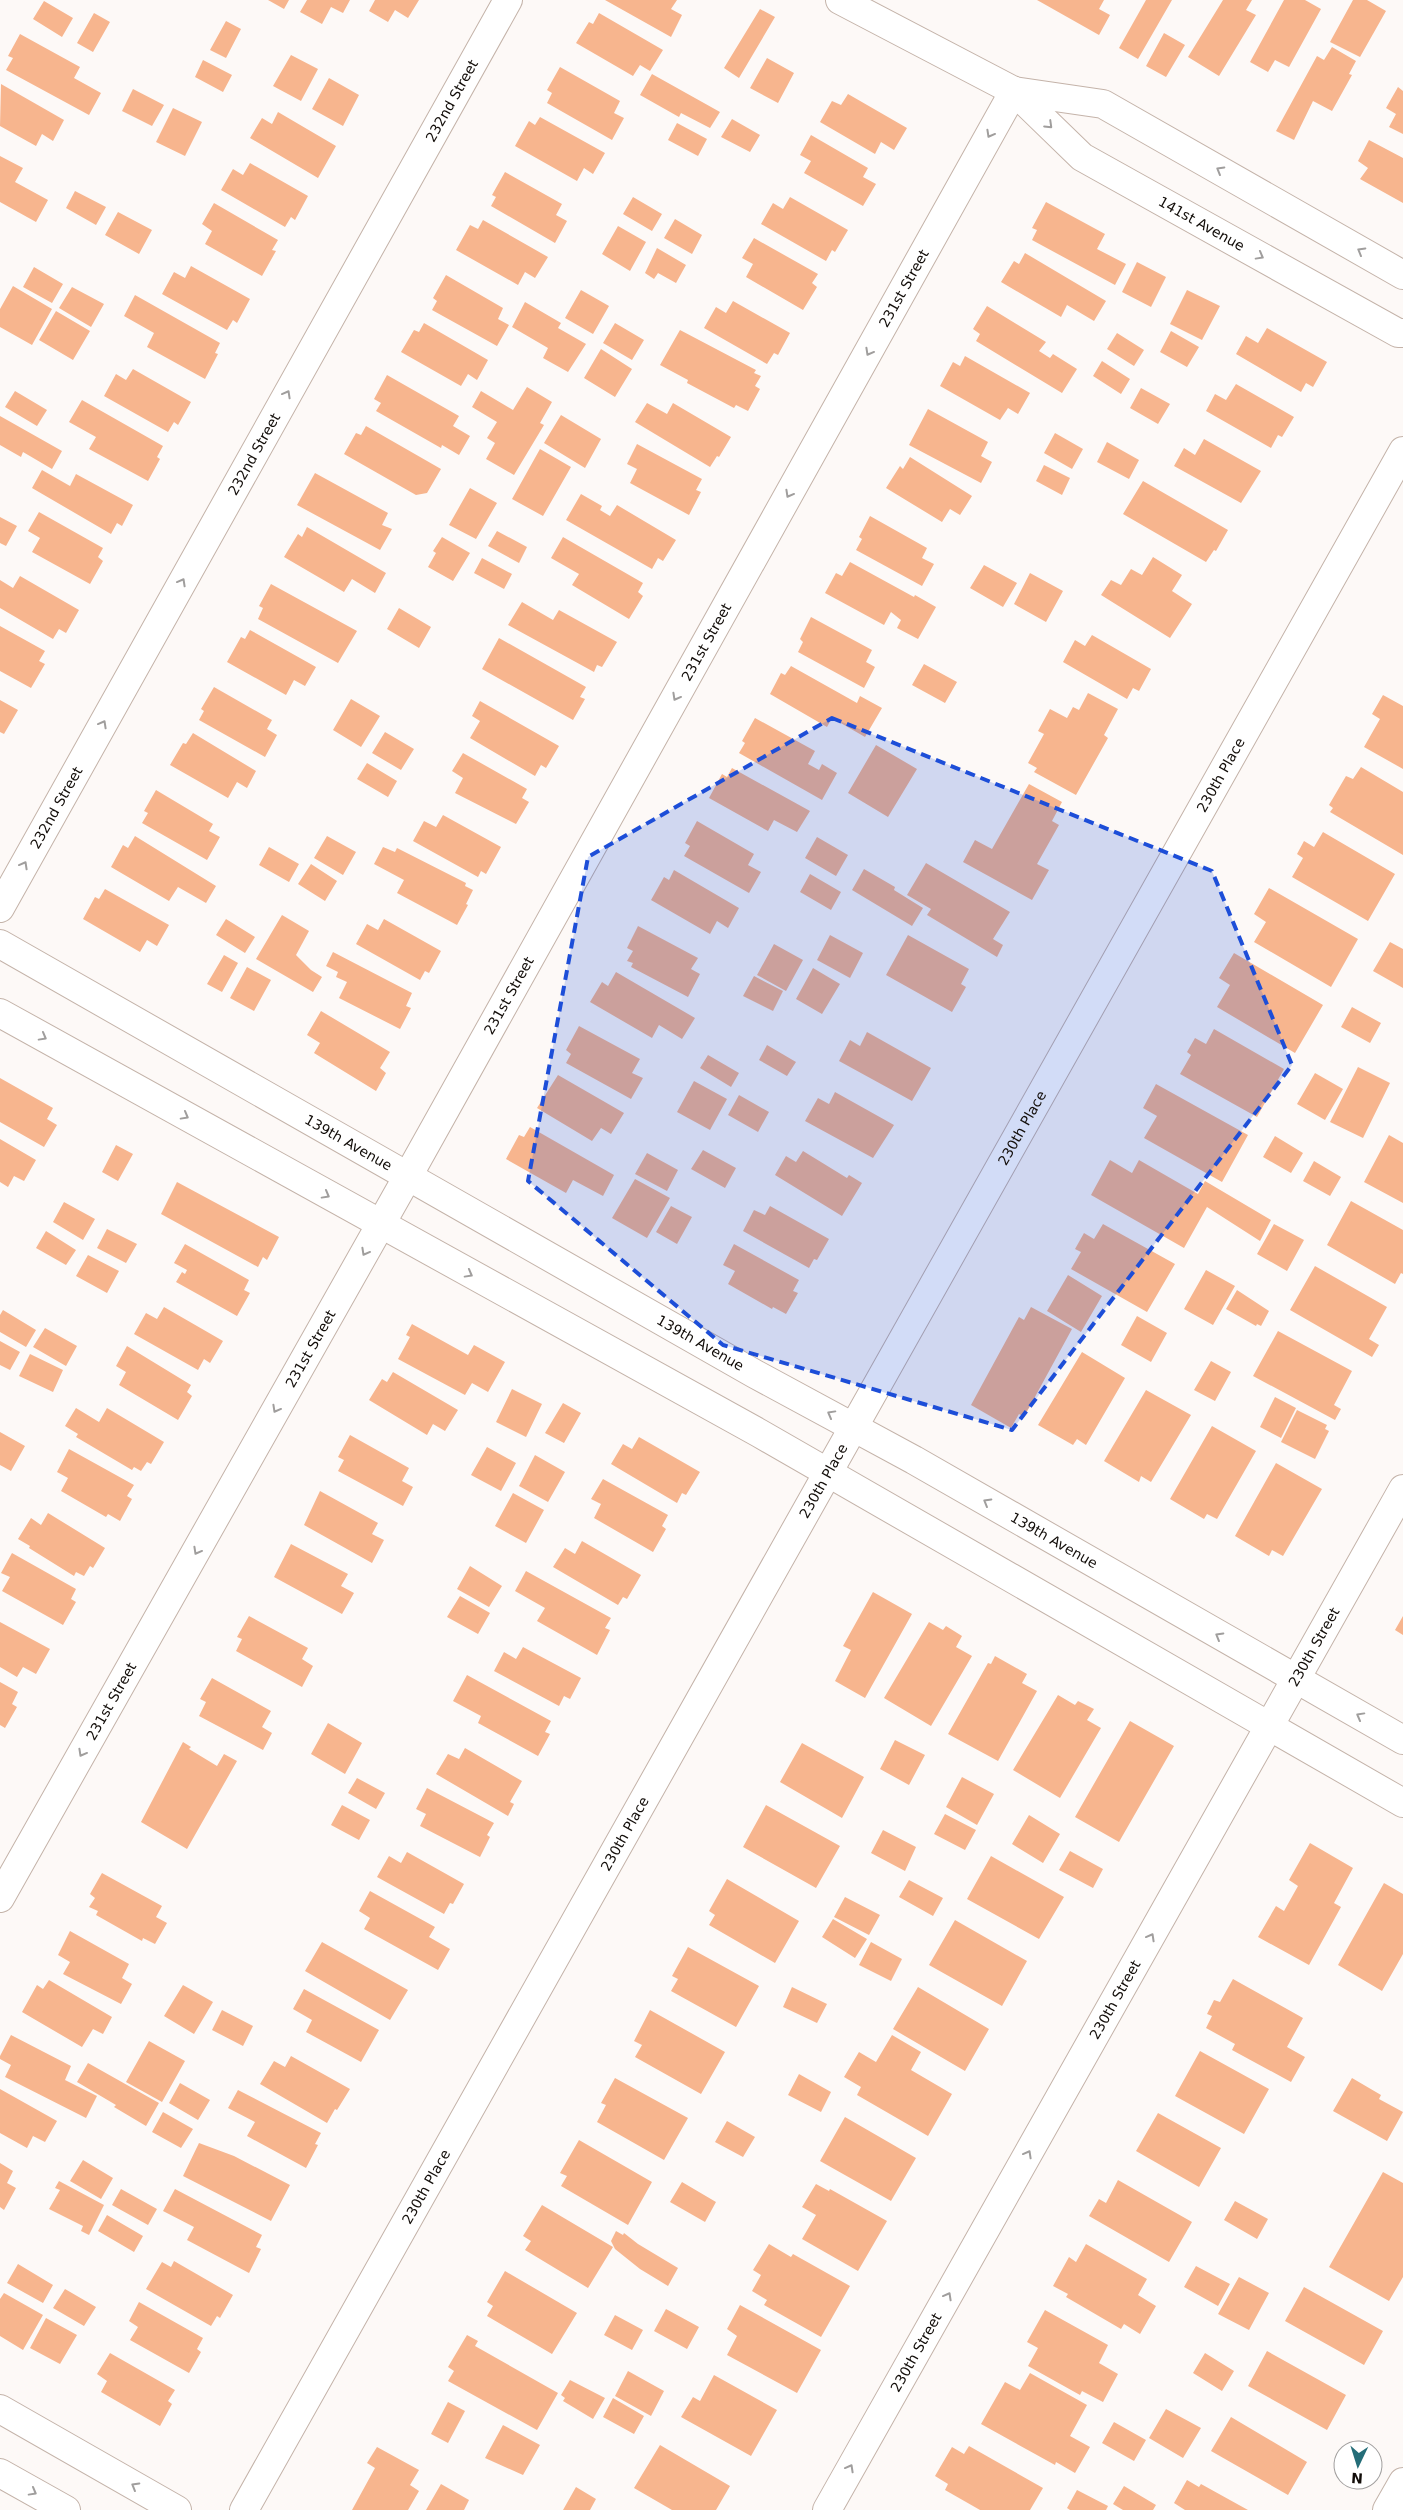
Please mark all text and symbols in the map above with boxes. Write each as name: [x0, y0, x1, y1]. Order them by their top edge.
street label: 232nd Street: [422, 56, 481, 145]
one-way arrow: [1043, 119, 1052, 128]
one-way arrow: [987, 129, 997, 138]
one-way arrow: [1216, 167, 1225, 177]
street label: 141st Avenue: [1156, 193, 1247, 254]
street label: 231st Street: [876, 246, 932, 330]
one-way arrow: [1357, 247, 1366, 257]
one-way arrow: [1255, 250, 1264, 260]
one-way arrow: [865, 347, 875, 356]
one-way arrow: [281, 390, 291, 399]
street label: 232nd Street: [225, 410, 283, 498]
one-way arrow: [786, 489, 796, 498]
one-way arrow: [176, 578, 186, 587]
street label: 231st Street: [678, 600, 735, 684]
one-way arrow: [672, 692, 682, 701]
one-way arrow: [97, 720, 107, 729]
street label: 230th Place: [1193, 735, 1248, 815]
street label: 232nd Street: [27, 763, 86, 852]
one-way arrow: [18, 862, 28, 871]
street label: 231st Street: [481, 953, 537, 1037]
one-way arrow: [37, 1031, 46, 1041]
street label: 230th Place: [995, 1088, 1049, 1168]
one-way arrow: [179, 1110, 188, 1120]
street label: 139th Avenue: [302, 1111, 395, 1174]
one-way arrow: [321, 1189, 330, 1199]
one-way arrow: [361, 1247, 371, 1256]
one-way arrow: [463, 1268, 472, 1278]
street label: 231st Street: [282, 1307, 339, 1390]
street label: 139th Avenue: [654, 1312, 747, 1374]
one-way arrow: [273, 1404, 283, 1413]
one-way arrow: [827, 1410, 836, 1420]
street label: 230th Place: [796, 1441, 851, 1521]
one-way arrow: [984, 1499, 993, 1509]
street label: 139th Avenue: [1008, 1509, 1100, 1571]
one-way arrow: [193, 1545, 203, 1554]
street label: 230th Street: [1285, 1604, 1343, 1689]
one-way arrow: [1216, 1632, 1225, 1642]
street label: 231st Street: [83, 1659, 140, 1743]
one-way arrow: [1357, 1713, 1366, 1723]
one-way arrow: [78, 1748, 88, 1757]
street label: 230th Place: [597, 1794, 652, 1874]
one-way arrow: [1144, 1933, 1154, 1942]
street label: 230th Street: [1086, 1957, 1144, 2042]
street label: 230th Place: [399, 2147, 453, 2227]
one-way arrow: [1021, 2151, 1031, 2160]
one-way arrow: [941, 2292, 951, 2301]
street label: 230th Street: [887, 2310, 945, 2395]
north arrow: [1333, 2440, 1383, 2490]
one-way arrow: [844, 2464, 854, 2473]
text: N: [1351, 2470, 1363, 2486]
one-way arrow: [131, 2482, 140, 2492]
one-way arrow: [28, 2485, 37, 2495]

